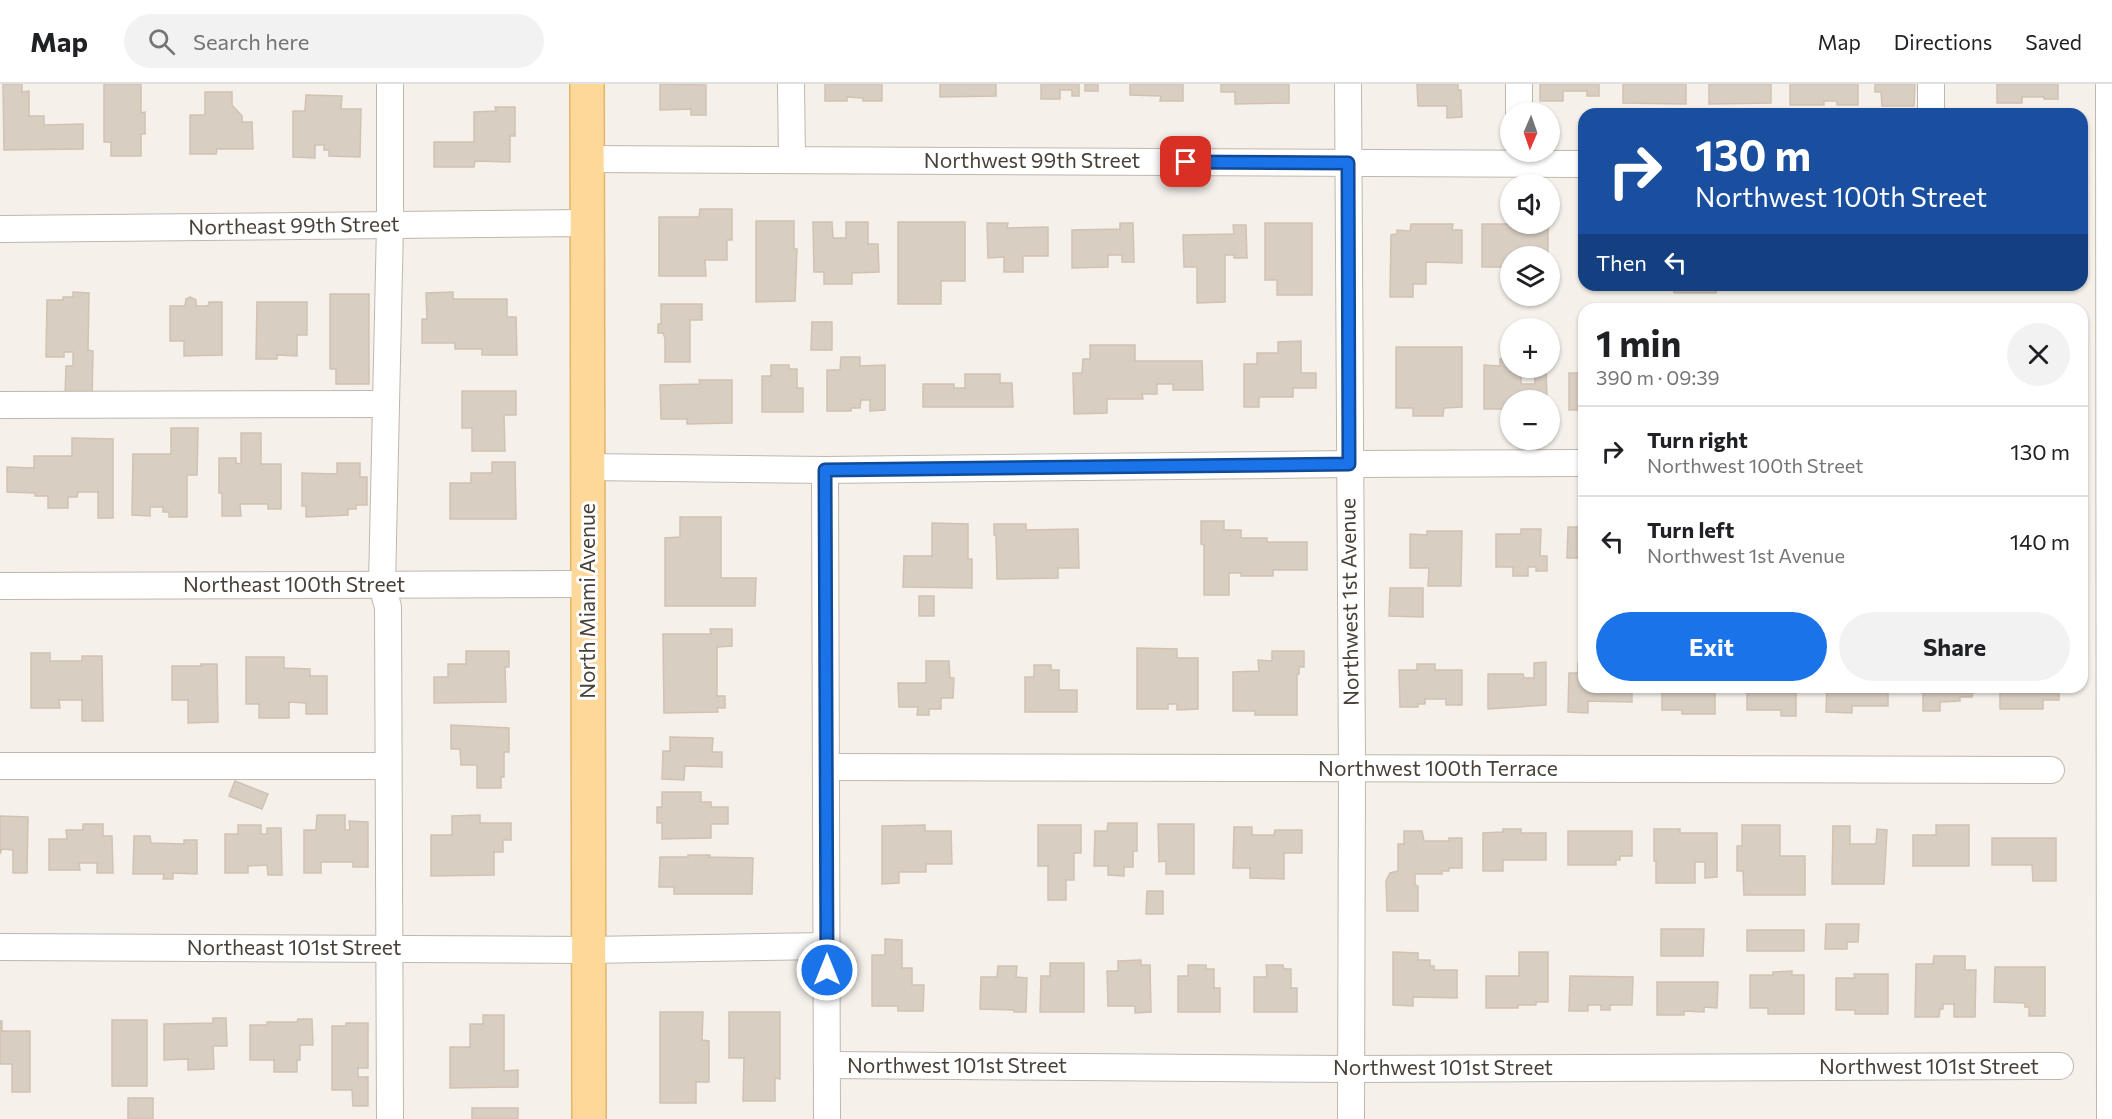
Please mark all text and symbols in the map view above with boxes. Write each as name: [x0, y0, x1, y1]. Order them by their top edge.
search box: [124, 14, 544, 68]
text: Map: [30, 24, 88, 58]
icon: search: [145, 25, 178, 58]
text: Search here: [193, 28, 309, 55]
text: Map: [1818, 29, 1861, 54]
text: Directions: [1894, 29, 1992, 54]
text: Saved: [2025, 29, 2082, 54]
north arrow: [1500, 102, 1560, 162]
map controls: [1500, 102, 1560, 450]
text: 130 m: [1695, 128, 1811, 180]
icon: right: [1596, 132, 1674, 210]
pin: [1160, 136, 1211, 187]
icon: arrive: [1169, 145, 1202, 178]
street label: Northwest 99th Street: [924, 147, 1140, 172]
button: sound: [1500, 174, 1560, 234]
text: Northwest 100th Street: [1695, 180, 1987, 213]
street label: Northeast 99th Street: [188, 210, 400, 239]
button: layers: [1500, 246, 1560, 306]
icon: left: [1659, 246, 1692, 279]
text: Then: [1596, 249, 1647, 276]
button: +: [1500, 318, 1560, 378]
text: 1 min: [1596, 320, 1681, 364]
button: close: [2007, 323, 2070, 386]
text: 390 m · 09:39: [1596, 365, 1720, 389]
button: −: [1500, 390, 1560, 450]
text: Turn right: [1647, 426, 1748, 453]
icon: right: [1596, 435, 1629, 468]
text: 130 m: [2010, 438, 2070, 465]
text: Northwest 100th Street: [1647, 453, 1863, 477]
street label: Northwest 1st Avenue: [1334, 498, 1363, 706]
street label: North Miami Avenue: [574, 503, 599, 699]
text: Turn left: [1647, 516, 1734, 543]
icon: left: [1596, 525, 1629, 558]
text: 140 m: [2010, 528, 2070, 555]
text: Northwest 1st Avenue: [1647, 543, 1845, 567]
street label: Northeast 100th Street: [183, 571, 405, 596]
button: Exit: [1596, 612, 1827, 681]
button: Share: [1839, 612, 2070, 681]
street label: Northwest 100th Terrace: [1318, 755, 1558, 780]
street label: Northeast 101st Street: [187, 934, 401, 959]
position arrow: [795, 938, 859, 1002]
street label: Northwest 101st Street: [847, 1052, 1067, 1077]
street label: Northwest 101st Street: [1819, 1053, 2039, 1078]
street label: Northwest 101st Street: [1333, 1054, 1553, 1079]

